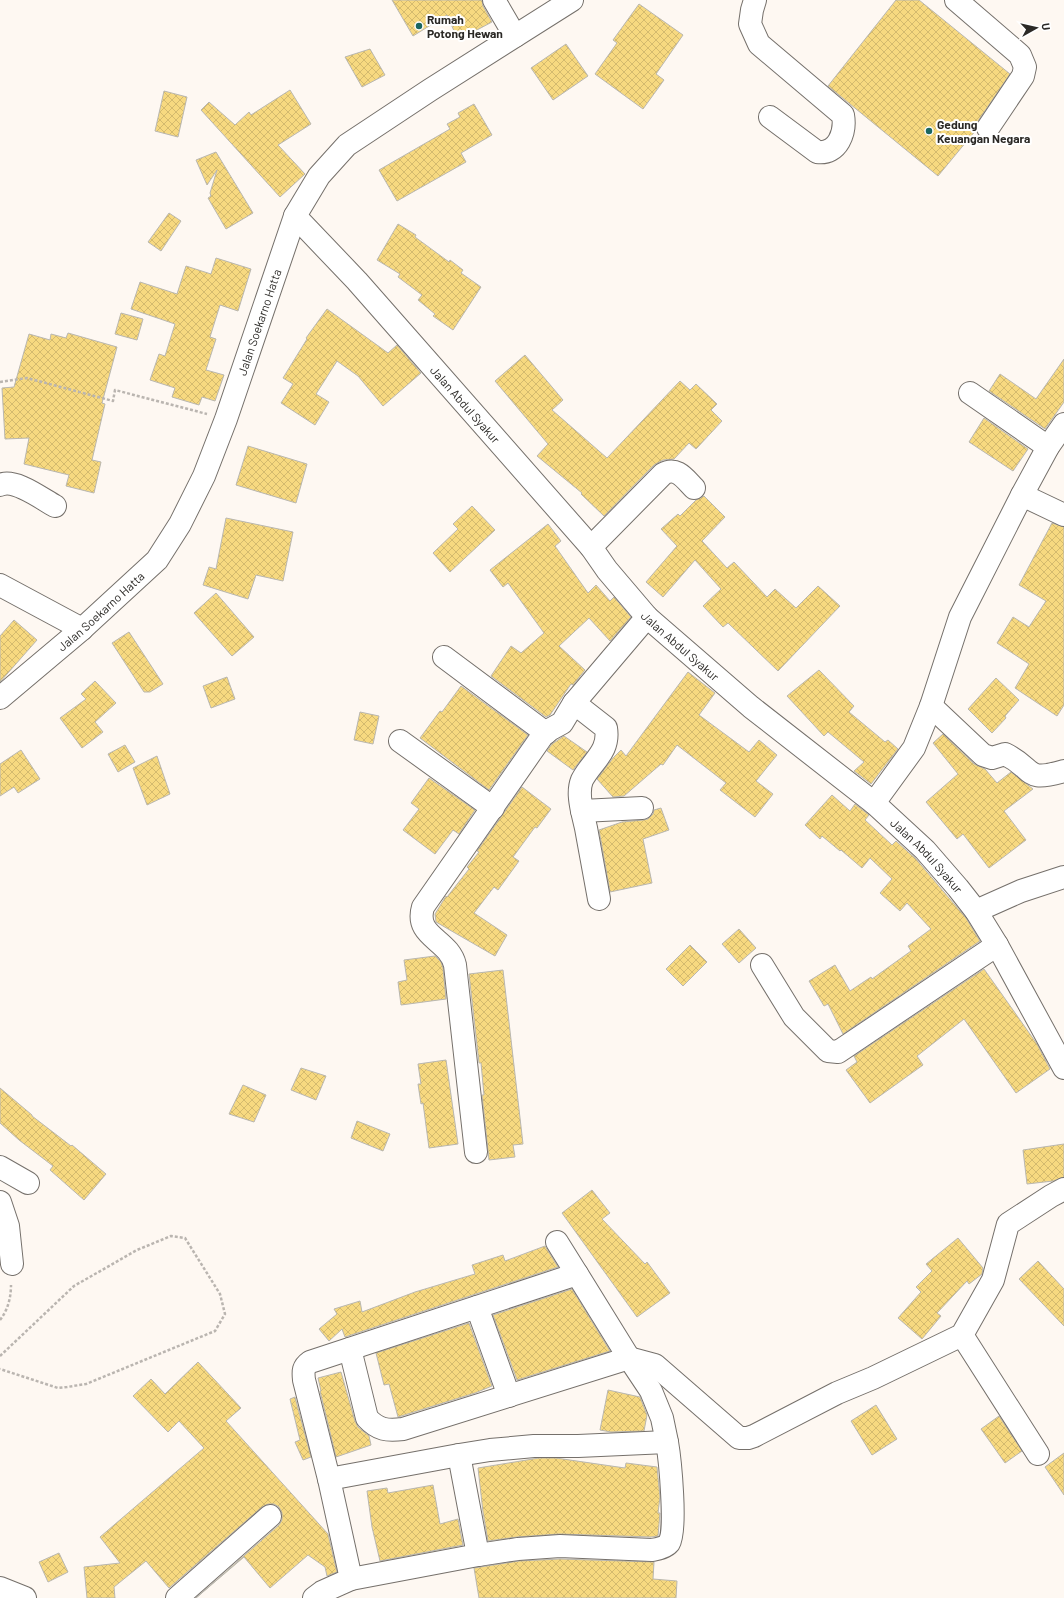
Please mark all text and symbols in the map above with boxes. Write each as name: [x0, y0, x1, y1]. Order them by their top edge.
north arrow: [1016, 8, 1056, 48]
place label: Rumah Potong Hewan: [427, 12, 503, 40]
marker: Rumah Potong Hewan: [414, 21, 424, 31]
text: U: [1039, 22, 1053, 31]
place label: Gedung Keuangan Negara: [937, 117, 1030, 145]
marker: Gedung Keuangan Negara: [924, 126, 934, 136]
street label: Jalan Soekarno Hatta: [234, 267, 284, 377]
street label: Jalan Abdul Syakur: [428, 363, 504, 446]
street label: Jalan Soekarno Hatta: [55, 569, 147, 654]
street label: Jalan Abdul Syakur: [638, 609, 723, 684]
street label: Jalan Abdul Syakur: [888, 815, 966, 896]

